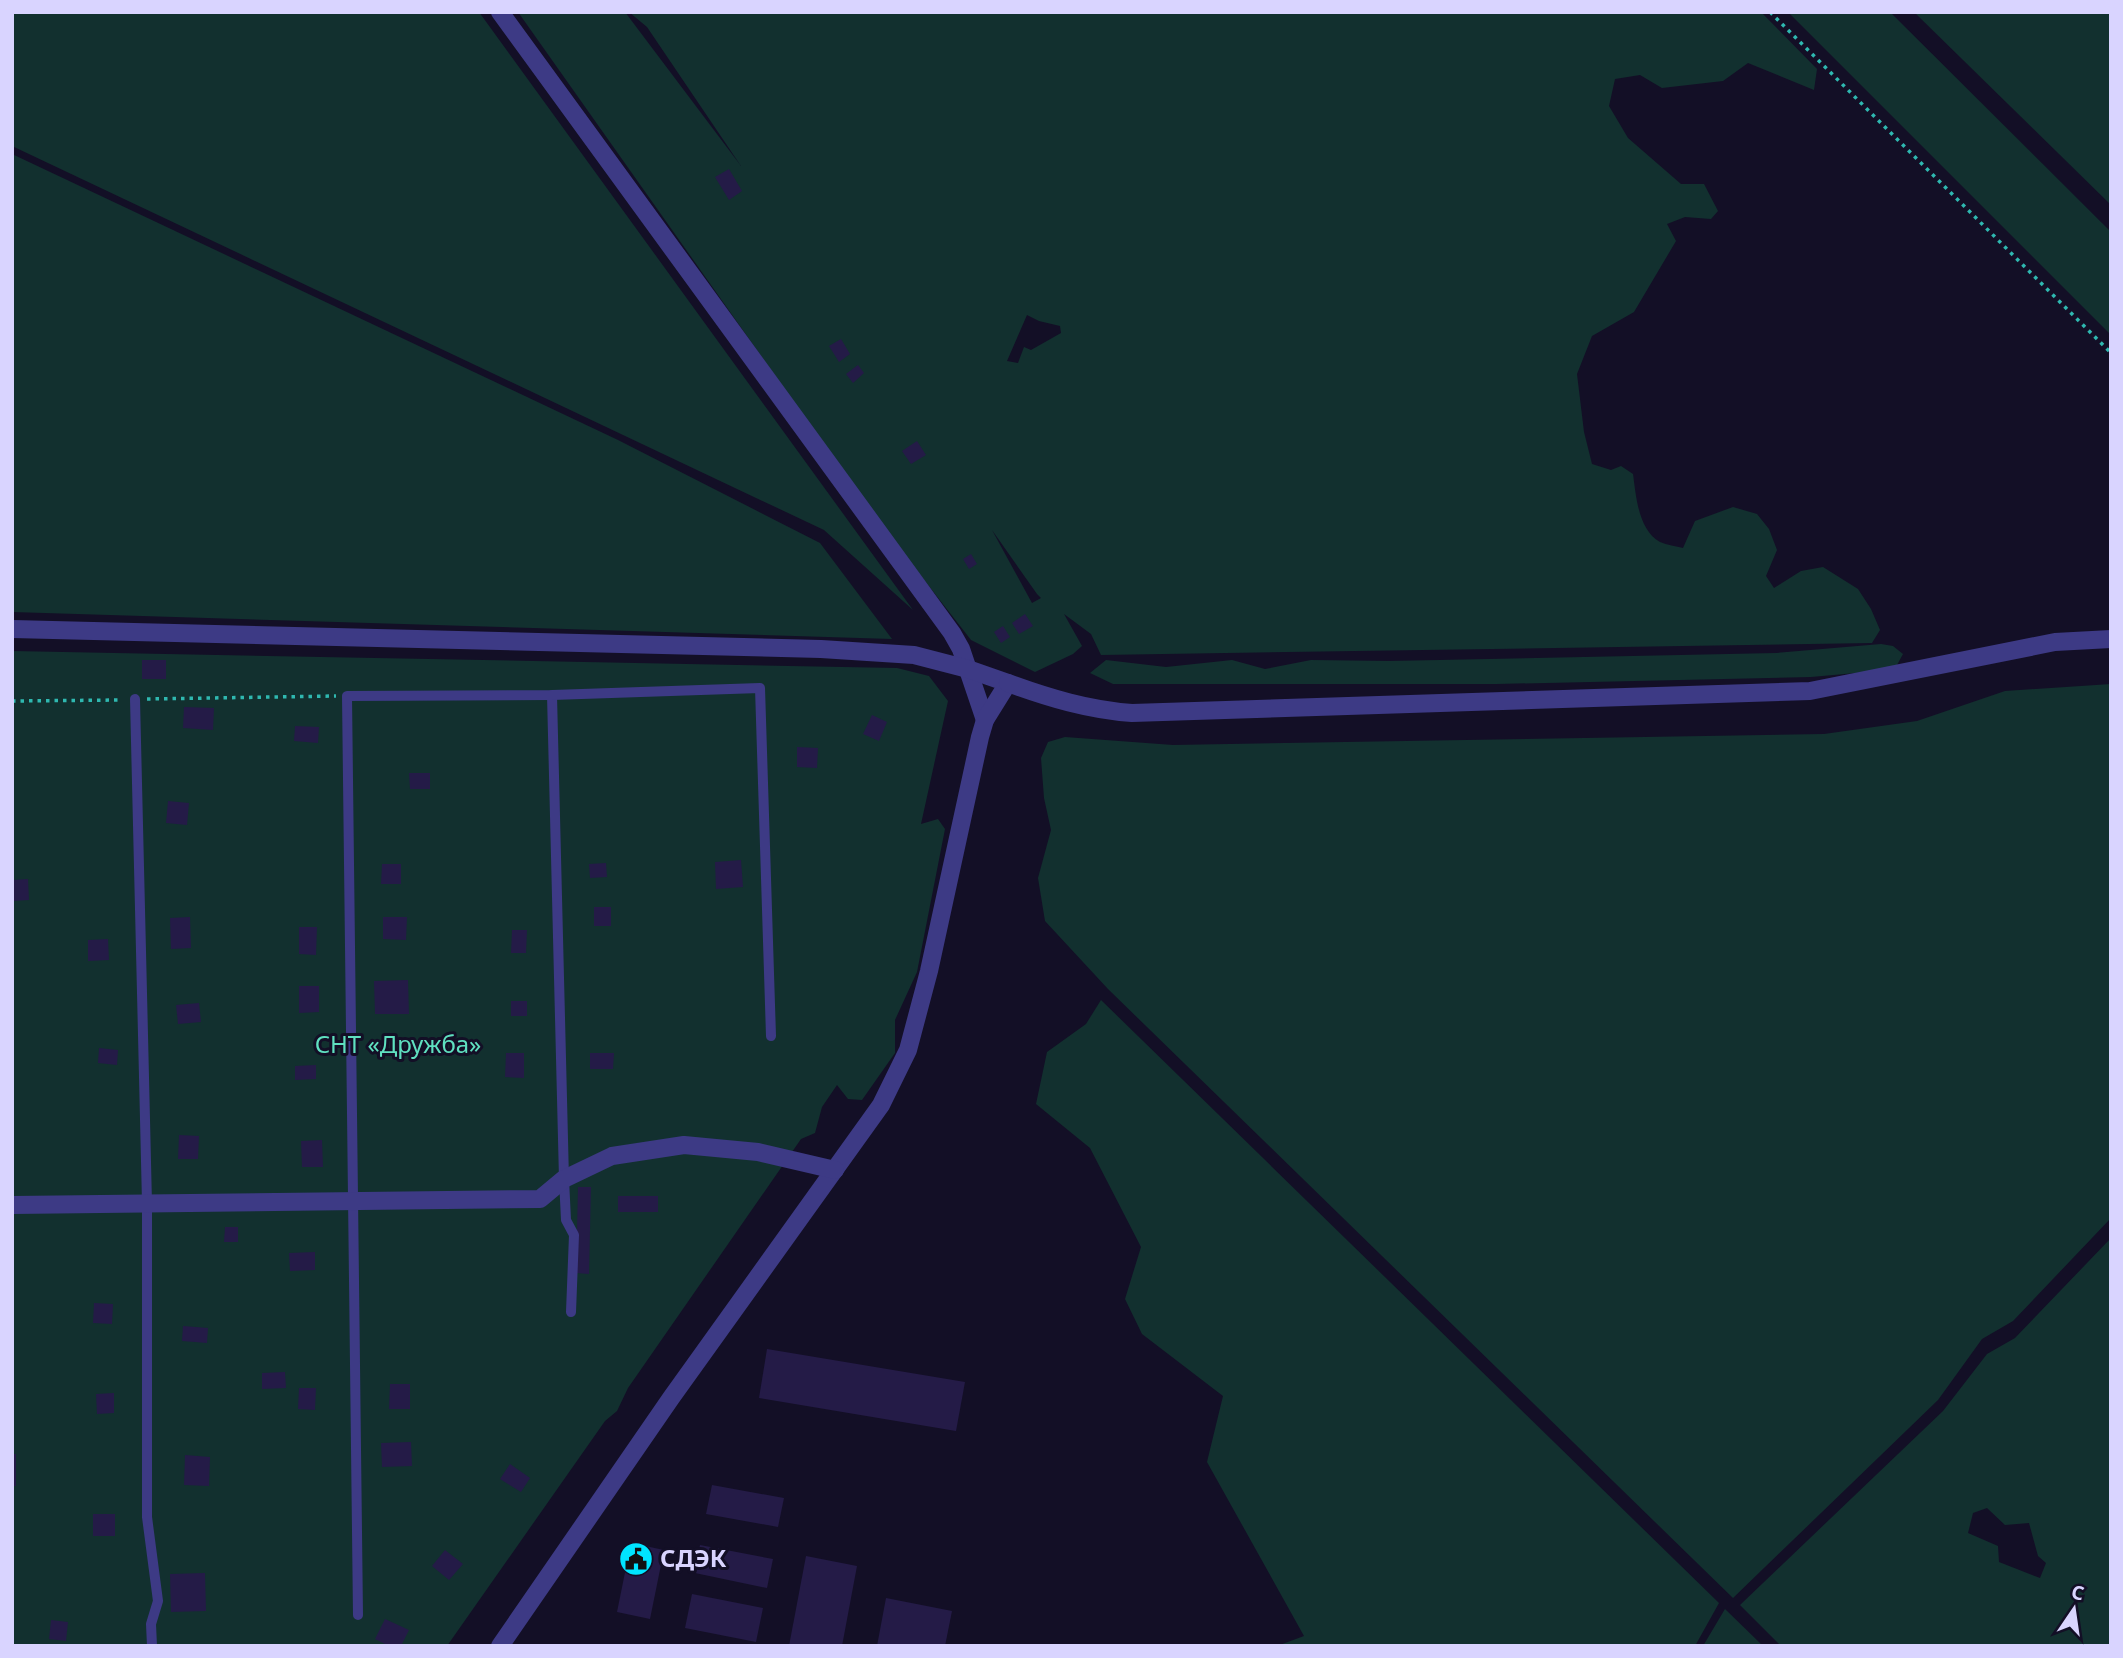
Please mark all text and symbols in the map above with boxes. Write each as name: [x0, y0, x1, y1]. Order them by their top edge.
park label: СНТ «Дружба»: [315, 1027, 481, 1060]
public building icon: СДЭК: [617, 1540, 655, 1578]
place label: СДЭК: [660, 1541, 727, 1574]
north arrow: [2039, 1574, 2109, 1644]
text: С: [2069, 1578, 2087, 1606]

